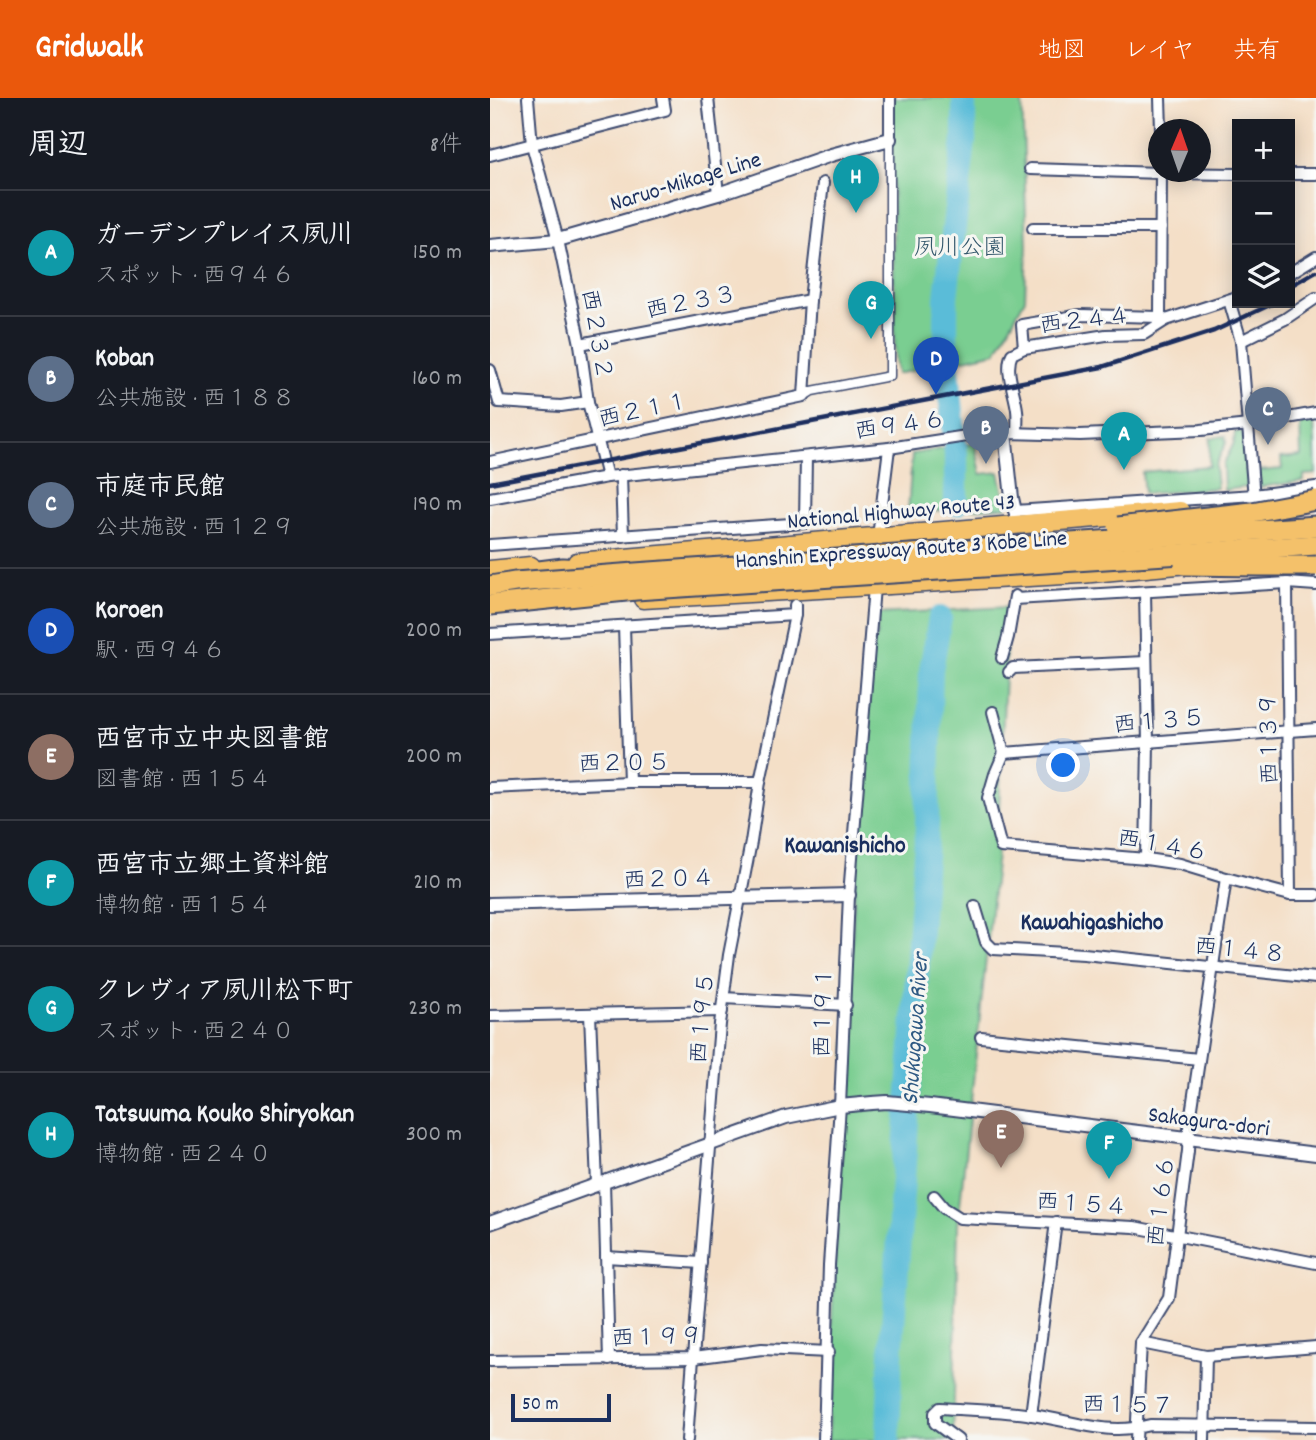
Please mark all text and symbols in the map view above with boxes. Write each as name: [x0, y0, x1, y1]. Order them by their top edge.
text: Gridwalk: [35, 26, 144, 73]
text: 地図: [1038, 35, 1086, 69]
text: レイヤ: [1124, 35, 1195, 69]
text: 共有: [1233, 35, 1281, 69]
north arrow: [1148, 119, 1211, 182]
map controls: [1232, 119, 1295, 308]
button: +: [1232, 119, 1295, 182]
text: 周辺: [28, 126, 88, 169]
text: 8件: [430, 130, 462, 163]
street label: Naruo-Mikage Line: [606, 145, 766, 222]
pin: H: [833, 155, 879, 213]
button: −: [1232, 182, 1295, 245]
text: ガーデンプレイス夙川: [95, 218, 354, 255]
park label: 夙川公園: [914, 233, 1006, 266]
text: A: [45, 237, 57, 270]
text: 150 m: [413, 237, 462, 270]
button: layers: [1232, 245, 1295, 308]
text: スポット · 西９４６: [95, 261, 295, 294]
street label: 西２３３: [643, 279, 740, 329]
pin: G: [848, 281, 894, 339]
street label: 西２３２: [570, 286, 619, 383]
street label: 西２４４: [1038, 300, 1133, 344]
pin: D: [913, 337, 959, 395]
text: Koban: [95, 341, 154, 378]
text: B: [46, 363, 56, 396]
text: 160 m: [412, 363, 462, 396]
text: 公共施設 · 西１８８: [95, 384, 295, 417]
street label: 西２１１: [595, 387, 692, 438]
pin: C: [1245, 387, 1291, 445]
street label: 西９４６: [853, 405, 948, 450]
pin: B: [963, 406, 1009, 464]
pin: A: [1101, 412, 1147, 470]
text: 市庭市民館: [95, 470, 225, 507]
street label: National Highway Route 43: [786, 487, 1017, 540]
text: C: [45, 489, 57, 522]
text: 190 m: [413, 489, 462, 522]
text: 公共施設 · 西１２９: [95, 513, 295, 546]
street label: Hanshin Expressway Route 3 Kobe Line: [734, 523, 1068, 580]
text: Koroen: [95, 593, 163, 630]
text: D: [45, 615, 57, 648]
text: 200 m: [406, 615, 462, 648]
text: 駅 · 西９４６: [95, 636, 226, 669]
street label: 西１３９: [1254, 693, 1289, 785]
street label: 西１３５: [1112, 703, 1207, 744]
text: 西宮市立中央図書館: [95, 722, 329, 759]
text: E: [46, 741, 56, 774]
text: 200 m: [406, 741, 462, 774]
street label: 西２０５: [578, 748, 670, 783]
your location: [1046, 748, 1080, 782]
text: 図書館 · 西１５４: [95, 765, 272, 798]
street label: 西１４６: [1114, 823, 1211, 872]
district label: Kawanishicho: [784, 830, 906, 864]
text: 西宮市立郷土資料館: [95, 848, 329, 885]
street label: 西２０４: [623, 863, 716, 900]
text: F: [46, 867, 56, 900]
text: 210 m: [413, 867, 462, 900]
text: 博物館 · 西１５４: [95, 891, 272, 924]
district label: Kawahigashicho: [1020, 907, 1164, 941]
street label: 西１４８: [1192, 931, 1287, 974]
water label: Shukugawa River: [895, 949, 939, 1106]
street label: 西１９１: [807, 966, 844, 1059]
street label: 西１９５: [684, 971, 725, 1066]
text: クレヴィア夙川松下町: [95, 974, 353, 1011]
text: G: [45, 993, 57, 1026]
text: 230 m: [408, 993, 462, 1026]
text: スポット · 西２４０: [95, 1017, 295, 1050]
text: Tatsuuma Kouko Shiryokan: [95, 1097, 354, 1134]
street label: Sakagura-dori: [1146, 1100, 1271, 1147]
pin: E: [978, 1110, 1024, 1168]
text: H: [45, 1119, 57, 1152]
text: 300 m: [406, 1119, 462, 1152]
pin: F: [1086, 1121, 1132, 1179]
text: 博物館 · 西２４０: [95, 1140, 272, 1173]
street label: 西１６６: [1141, 1154, 1185, 1249]
street label: 西１５４: [1035, 1187, 1129, 1226]
street label: 西１９９: [611, 1321, 704, 1358]
street label: 西１５７: [1082, 1390, 1174, 1425]
scale bar: [511, 1391, 611, 1423]
text: 50 m: [522, 1392, 559, 1419]

